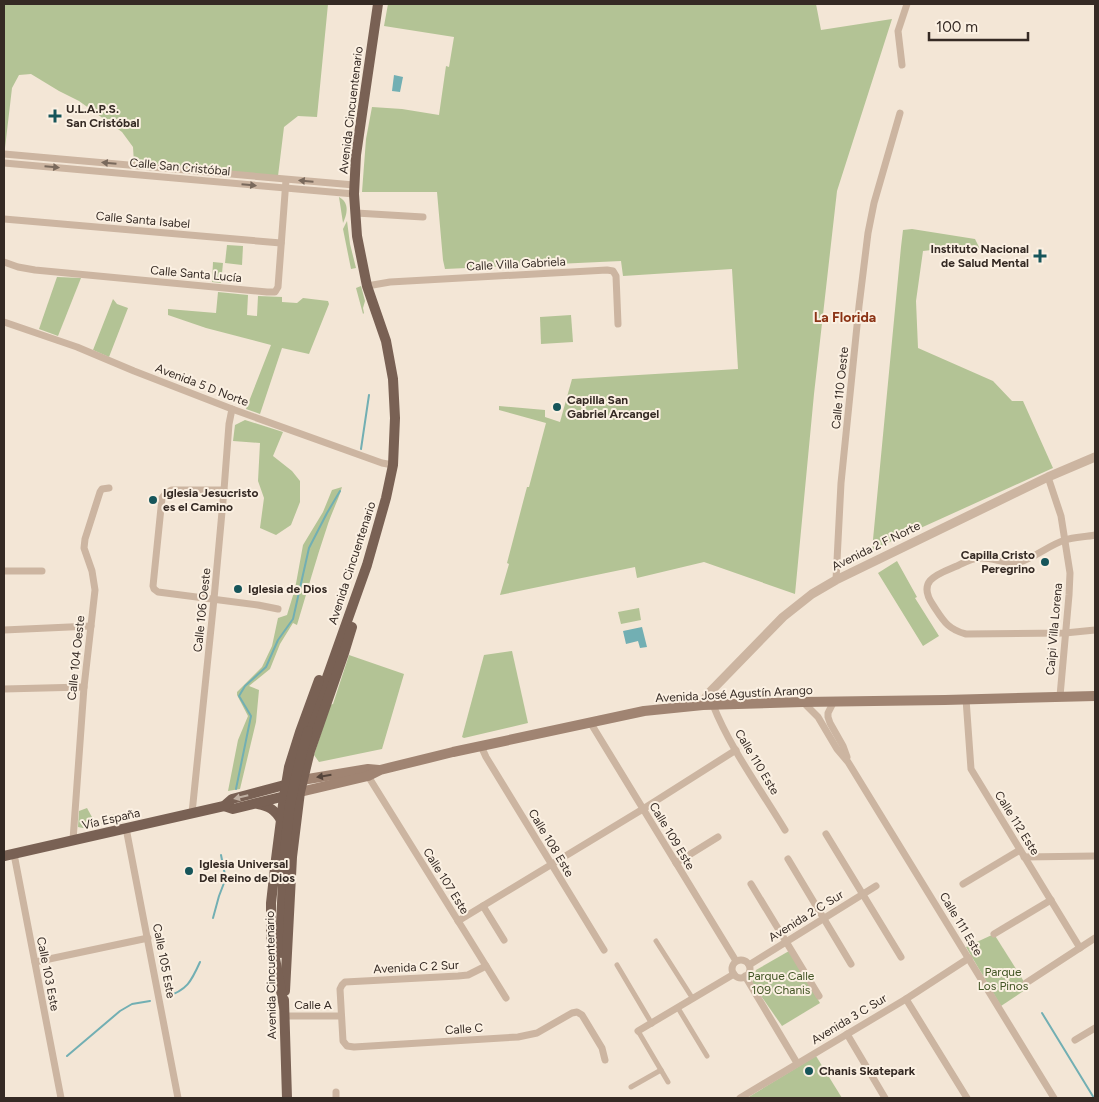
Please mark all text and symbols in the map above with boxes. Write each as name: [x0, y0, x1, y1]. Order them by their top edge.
scale bar: [929, 10, 1028, 42]
text: 100 m: [936, 18, 978, 36]
street label: Avenida Cincuentenario: [336, 45, 366, 175]
place label: U.L.A.P.S. San Cristóbal: [66, 102, 140, 130]
marker: U.L.A.P.S. San Cristóbal: [48, 109, 62, 123]
street label: Calle San Cristóbal: [129, 156, 231, 178]
one-way arrow: [101, 159, 117, 167]
one-way arrow: [45, 164, 61, 172]
one-way arrow: [297, 177, 313, 185]
one-way arrow: [241, 181, 257, 189]
street label: Calle Santa Isabel: [95, 209, 191, 231]
place label: Instituto Nacional de Salud Mental: [930, 242, 1029, 270]
marker: Instituto Nacional de Salud Mental: [1033, 249, 1047, 263]
street label: Calle Villa Gabriela: [466, 254, 566, 274]
street label: Calle Santa Lucía: [150, 263, 242, 285]
district label: La Florida: [814, 309, 876, 326]
street label: Calle 110 Oeste: [829, 346, 851, 430]
street label: Avenida 5 D Norte: [153, 361, 251, 409]
place label: Capilla San Gabriel Arcangel: [567, 393, 659, 421]
marker: Capilla San Gabriel Arcangel: [551, 401, 563, 413]
place label: Iglesia Jesucristo es el Camino: [163, 486, 259, 514]
marker: Iglesia Jesucristo es el Camino: [147, 494, 159, 506]
street label: Avenida Cincuentenario: [325, 500, 379, 626]
street label: Avenida 2 F Norte: [829, 518, 923, 573]
place label: Capilla Cristo Peregrino: [961, 548, 1035, 576]
marker: Capilla Cristo Peregrino: [1039, 556, 1051, 568]
street label: Calle 106 Oeste: [191, 567, 213, 653]
place label: Iglesia de Dios: [248, 582, 327, 596]
street label: Caipi Villa Lorena: [1043, 582, 1065, 676]
marker: Iglesia de Dios: [232, 583, 244, 595]
street label: Calle 104 Oeste: [65, 614, 87, 701]
street label: Avenida José Agustín Arango: [655, 683, 813, 705]
street label: Calle 110 Este: [732, 727, 782, 798]
one-way arrow: [315, 773, 331, 781]
street label: Calle 112 Este: [992, 788, 1042, 858]
one-way arrow: [234, 793, 249, 801]
street label: Calle 109 Este: [646, 800, 698, 872]
street label: Vía España: [81, 806, 141, 832]
street label: Calle 108 Este: [525, 807, 577, 880]
street label: Calle 107 Este: [420, 845, 472, 917]
place label: Iglesia Universal Del Reino de Dios: [199, 857, 295, 885]
marker: Iglesia Universal Del Reino de Dios: [183, 865, 195, 877]
street label: Avenida 2 C Sur: [766, 887, 846, 945]
street label: Calle 111 Este: [937, 890, 986, 958]
street label: Avenida Cincuentenario: [263, 911, 279, 1039]
street label: Calle 105 Este: [150, 922, 178, 1000]
street label: Calle 103 Este: [34, 936, 62, 1013]
street label: Avenida C 2 Sur: [373, 958, 459, 976]
park label: Parque Los Pinos: [978, 965, 1029, 993]
park label: Parque Calle 109 Chanis: [748, 969, 815, 997]
street label: Avenida 3 C Sur: [809, 991, 889, 1047]
street label: Calle A: [294, 998, 332, 1012]
street label: Calle C: [444, 1021, 484, 1037]
place label: Chanis Skatepark: [819, 1064, 916, 1078]
marker: Chanis Skatepark: [803, 1065, 815, 1077]

